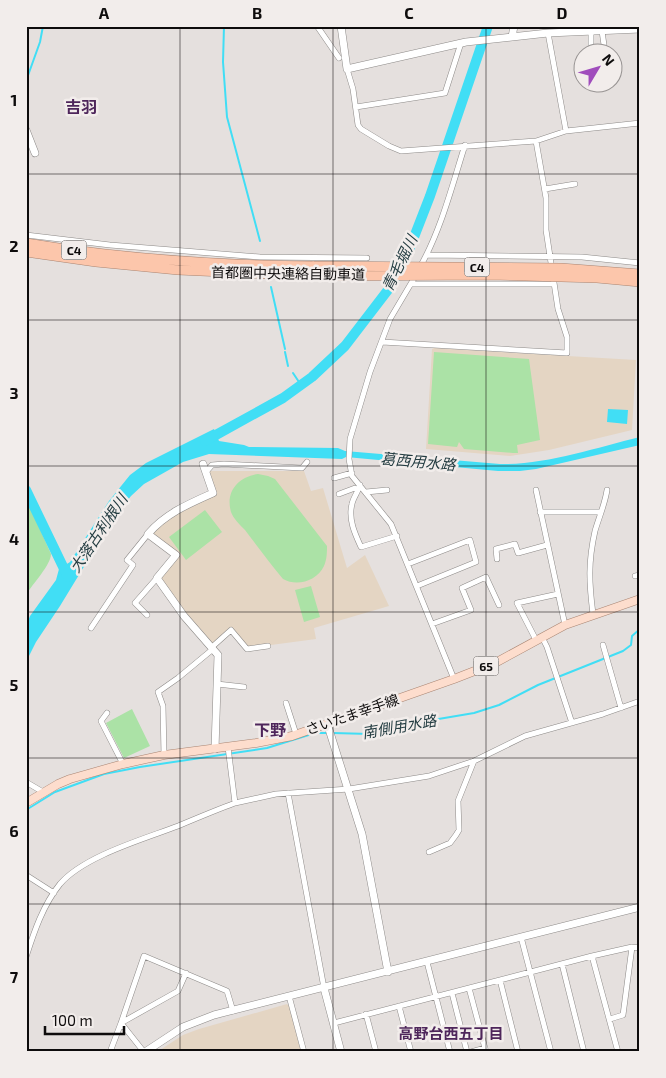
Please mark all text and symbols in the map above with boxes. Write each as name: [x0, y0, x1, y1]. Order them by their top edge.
text: A: [99, 3, 110, 22]
text: B: [252, 3, 262, 22]
text: C: [404, 3, 414, 22]
text: D: [557, 3, 568, 22]
north arrow: [574, 42, 624, 92]
text: N: [599, 50, 618, 69]
text: 1: [11, 90, 17, 109]
district label: 吉羽: [65, 97, 97, 116]
water label: 青毛堀川: [378, 230, 421, 294]
text: 2: [9, 236, 19, 255]
road number: C4: [62, 240, 86, 260]
road number: C4: [464, 258, 490, 276]
street label: 首都圏中央連絡自動車道: [211, 263, 365, 283]
text: 3: [9, 383, 19, 402]
water label: 葛西用水路: [380, 449, 458, 473]
water label: 大落古利根川: [65, 489, 132, 575]
text: 4: [9, 529, 19, 548]
road number: 65: [474, 656, 498, 676]
text: 5: [10, 675, 19, 694]
street label: さいたま幸手線: [303, 690, 401, 738]
water label: 南側用水路: [360, 710, 439, 741]
district label: 下野: [254, 720, 286, 739]
text: 6: [9, 821, 19, 840]
text: 7: [10, 967, 19, 986]
scale bar: [45, 1003, 124, 1035]
text: 100 m: [52, 1011, 93, 1029]
district label: 高野台西五丁目: [398, 1024, 504, 1042]

